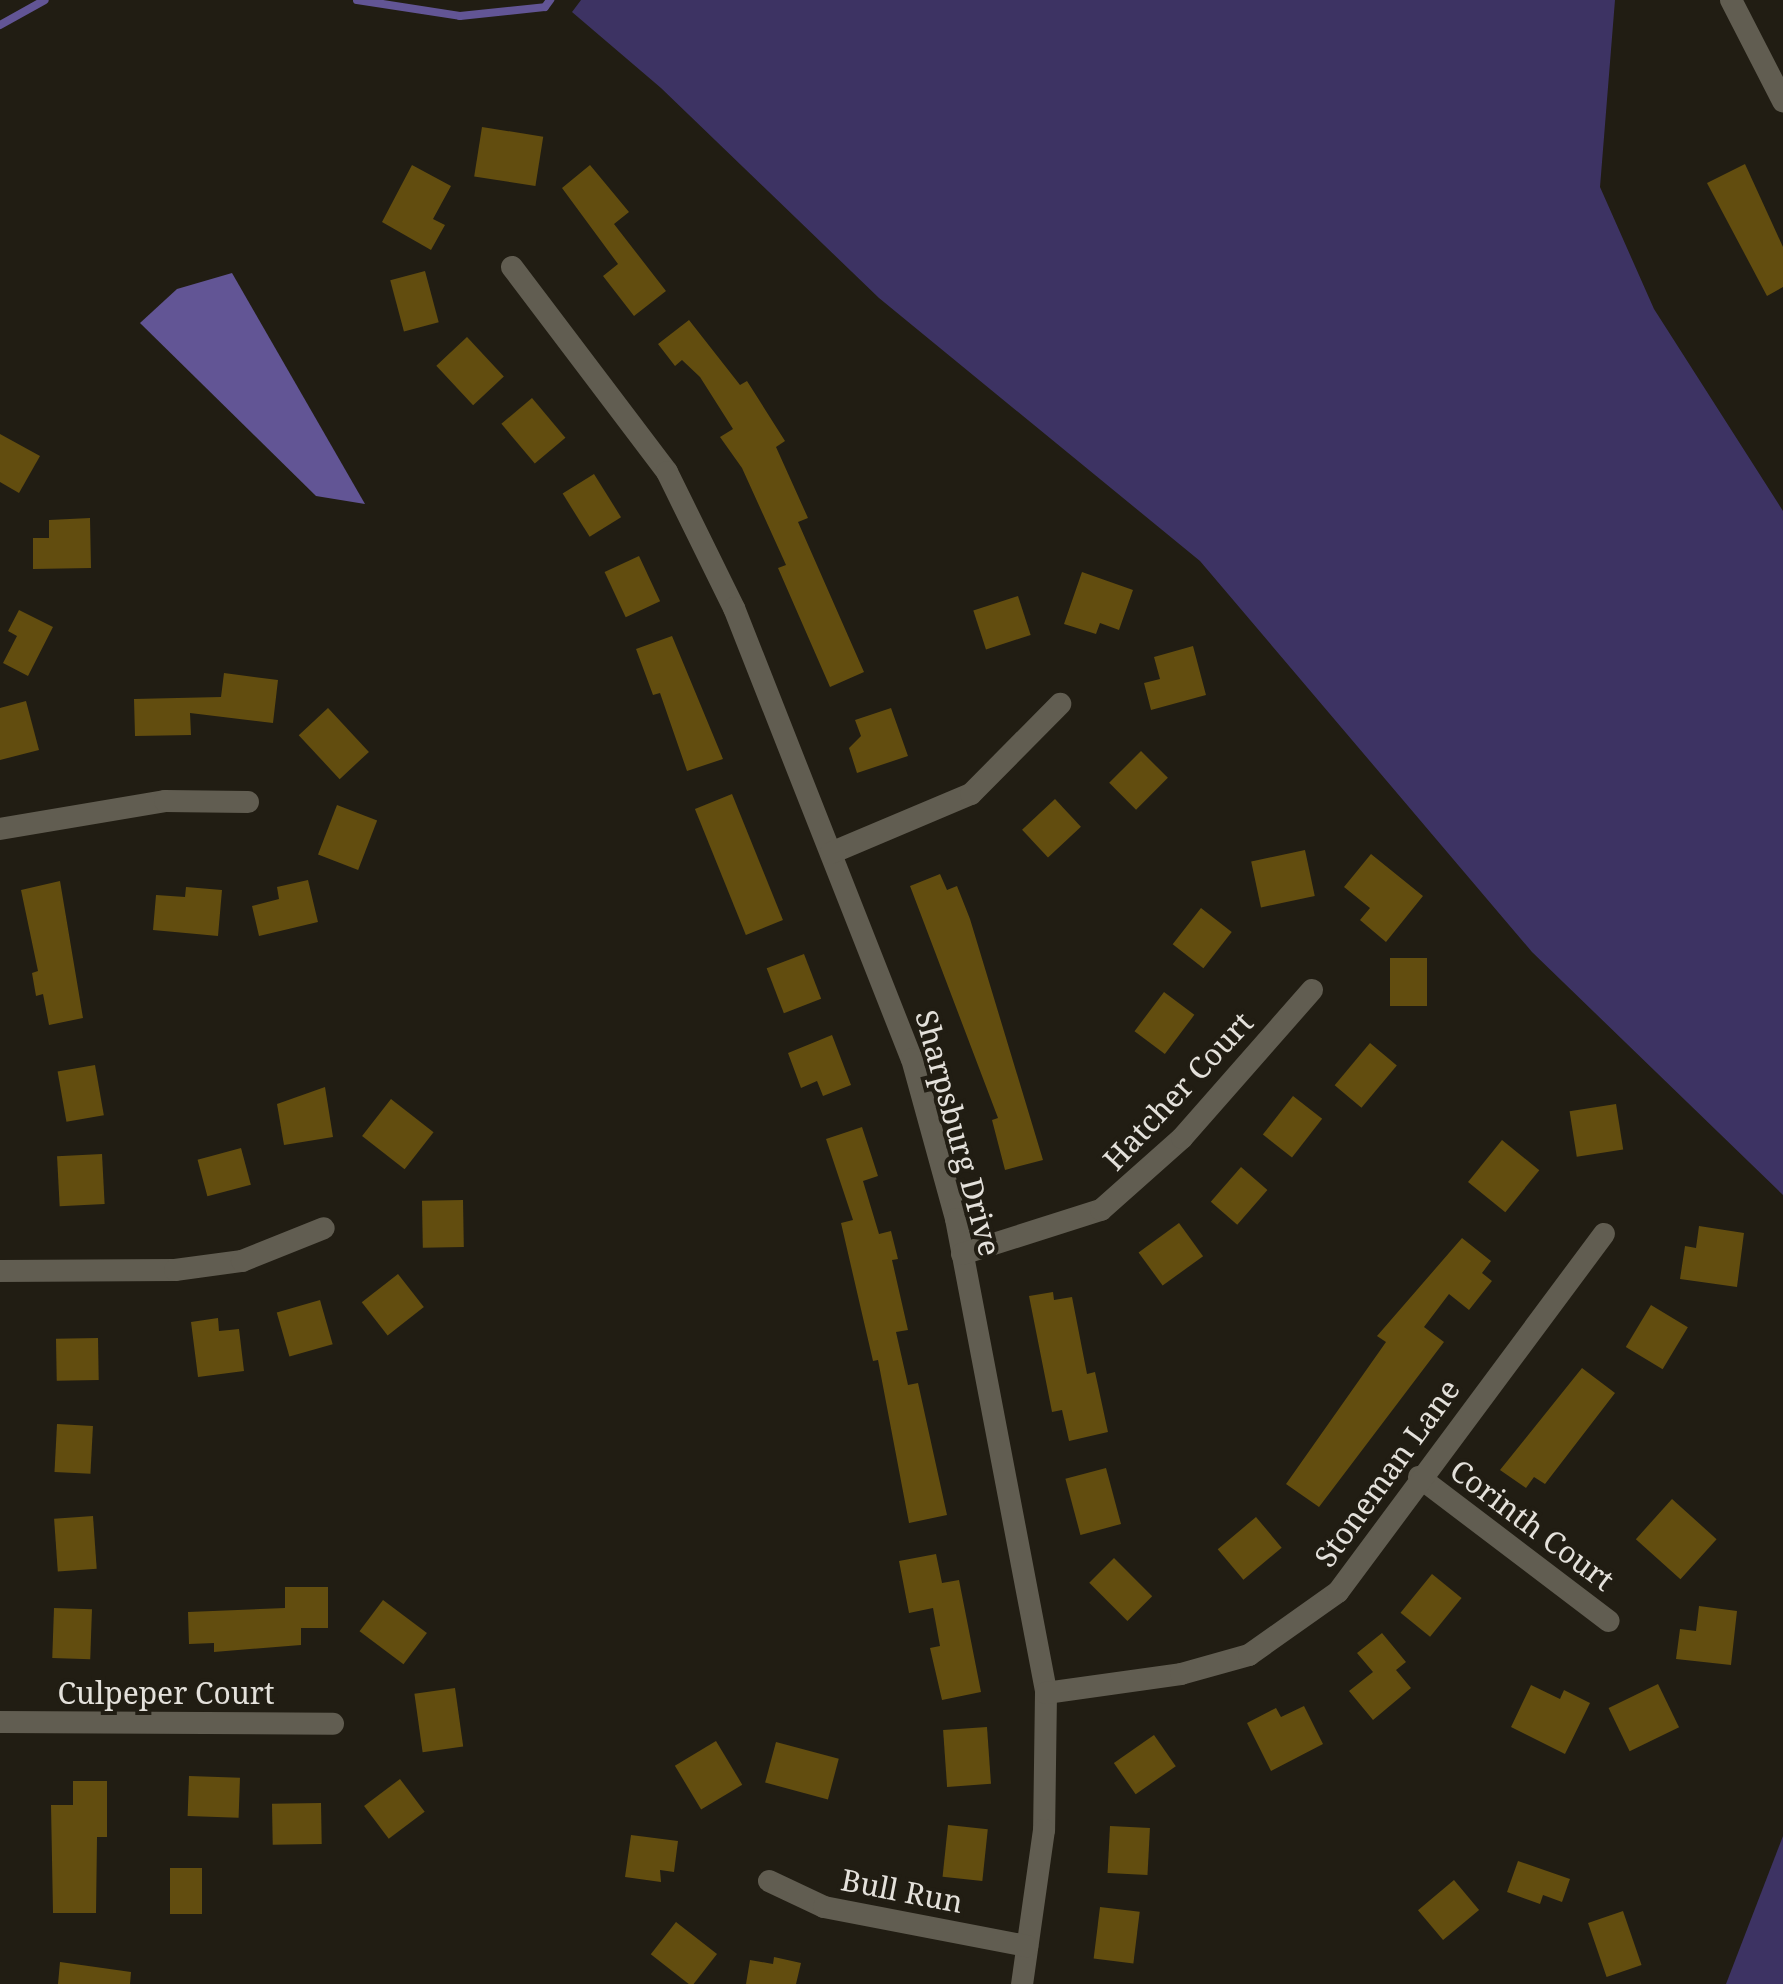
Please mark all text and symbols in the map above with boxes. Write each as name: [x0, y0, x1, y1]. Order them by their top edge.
street label: Hatcher Court: [1096, 1005, 1260, 1177]
street label: Sharpsburg Drive: [908, 1006, 1008, 1260]
street label: Stoneman Lane: [1307, 1372, 1467, 1574]
street label: Corinth Court: [1443, 1452, 1621, 1598]
street label: Culpeper Court: [57, 1675, 275, 1711]
street label: Bull Run: [838, 1862, 966, 1920]

